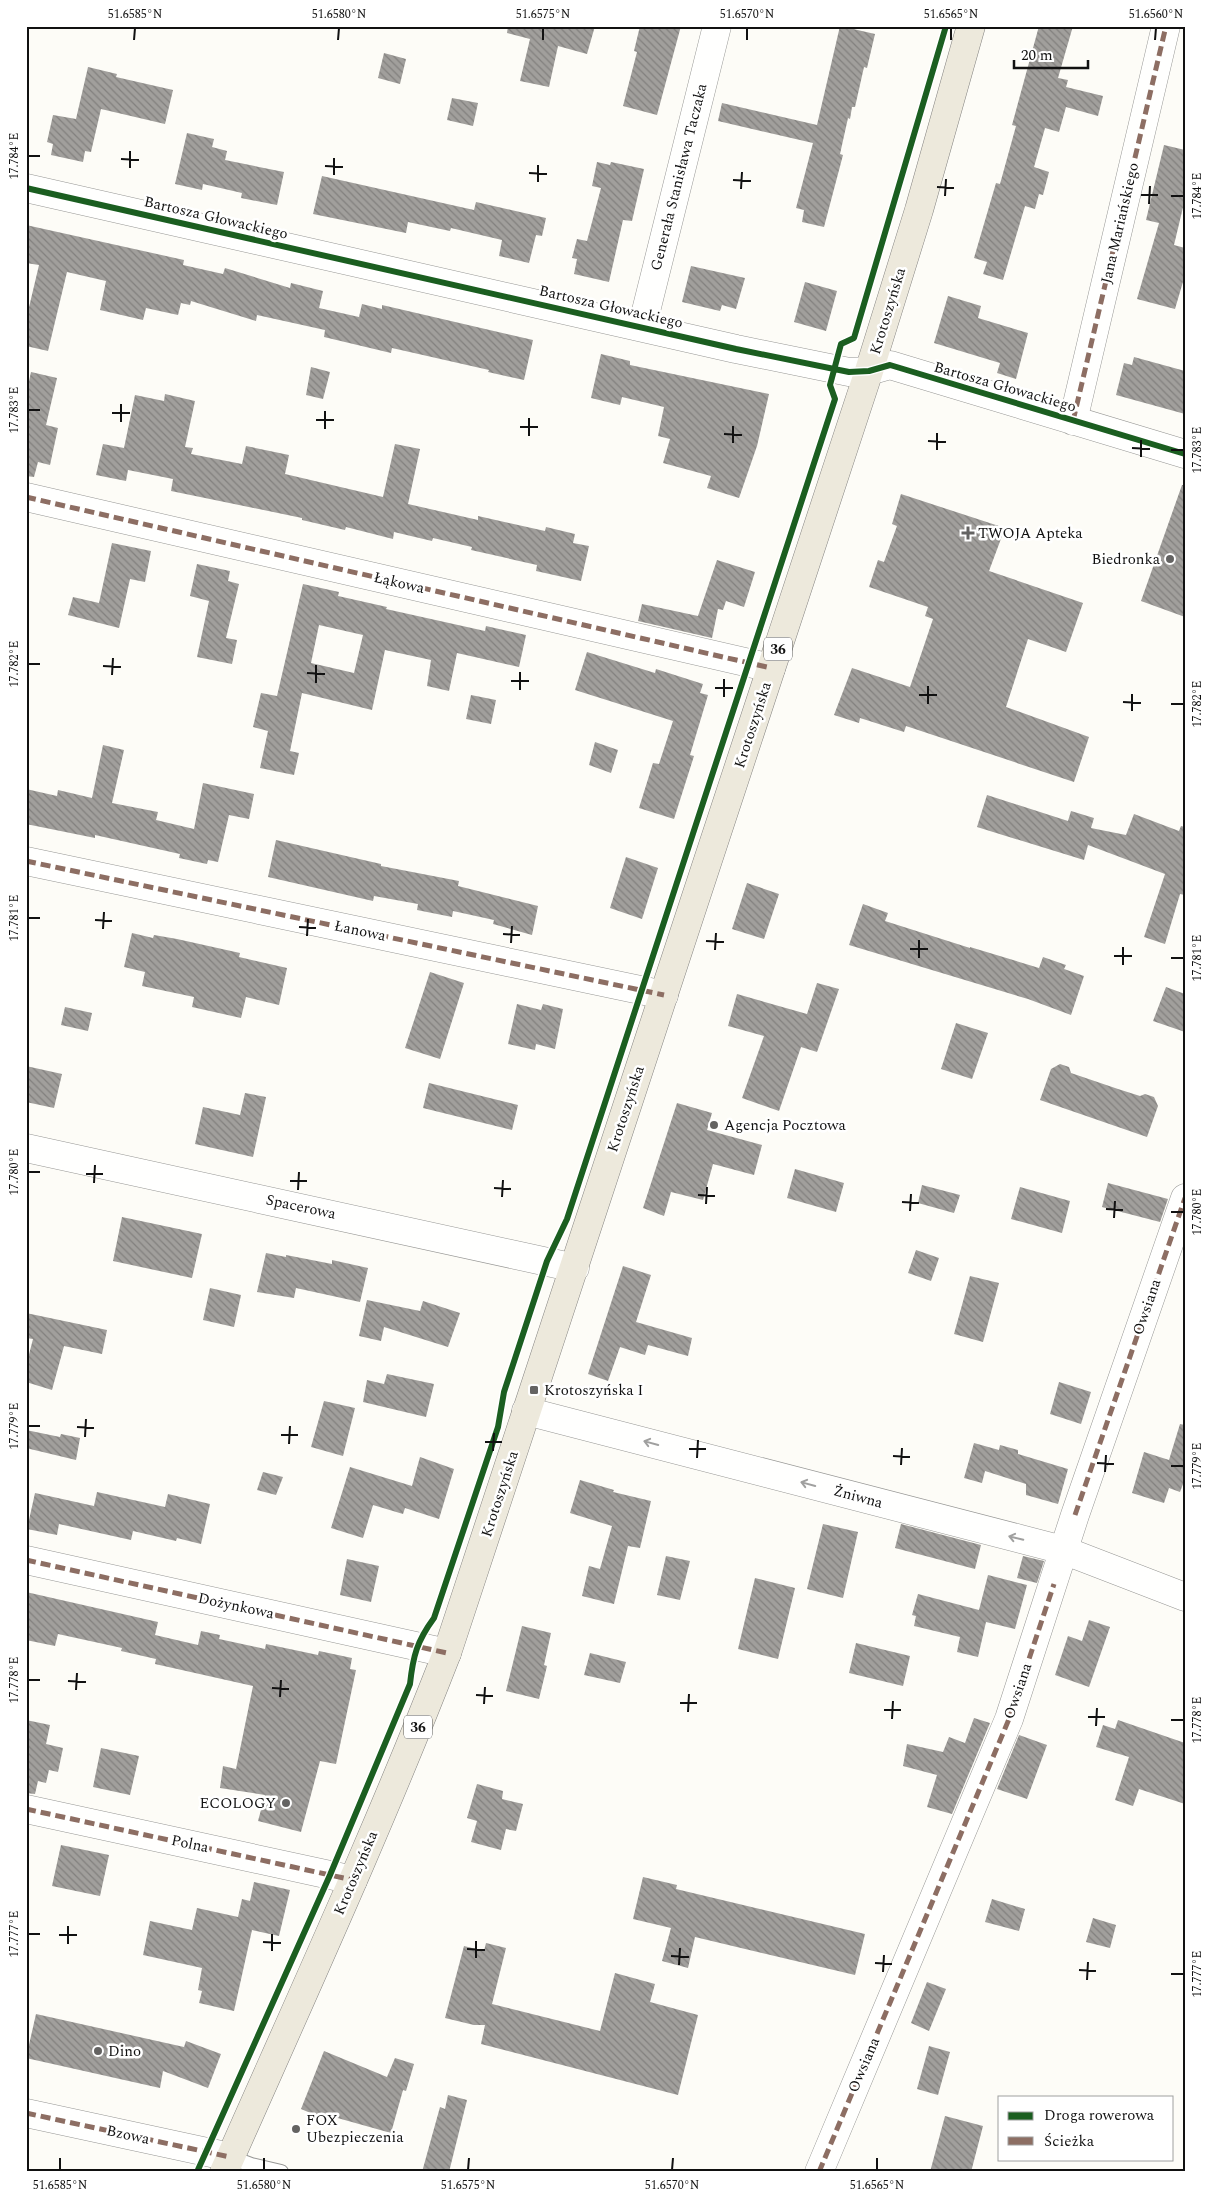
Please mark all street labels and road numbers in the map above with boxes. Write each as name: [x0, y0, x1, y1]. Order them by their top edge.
street label: Generała Stanisława Taczaka: [645, 80, 714, 273]
street label: Jana Mariańskiego: [1095, 160, 1145, 286]
street label: Bartosza Głowackiego: [142, 190, 290, 246]
street label: Krotoszyńska: [864, 264, 912, 357]
street label: Bartosza Głowackiego: [537, 279, 685, 335]
street label: Bartosza Głowackiego: [931, 356, 1079, 418]
street label: Łąkowa: [371, 566, 427, 600]
road number: 36: [764, 638, 792, 661]
street label: Krotoszyńska: [728, 678, 778, 771]
street label: Łanowa: [332, 914, 389, 948]
street label: Krotoszyńska: [601, 1062, 651, 1155]
street label: Spacerowa: [264, 1188, 339, 1226]
street label: Owsiana: [1127, 1275, 1168, 1338]
street label: Krotoszyńska: [475, 1447, 525, 1540]
street label: Żniwna: [831, 1479, 886, 1515]
street label: Dożynkowa: [196, 1587, 277, 1625]
street label: Owsiana: [998, 1659, 1039, 1722]
road number: 36: [404, 1715, 432, 1738]
street label: Krotoszyńska: [328, 1827, 384, 1919]
street label: Polna: [169, 1829, 212, 1859]
street label: Owsiana: [842, 2033, 886, 2096]
street label: Bzowa: [104, 2119, 152, 2151]

